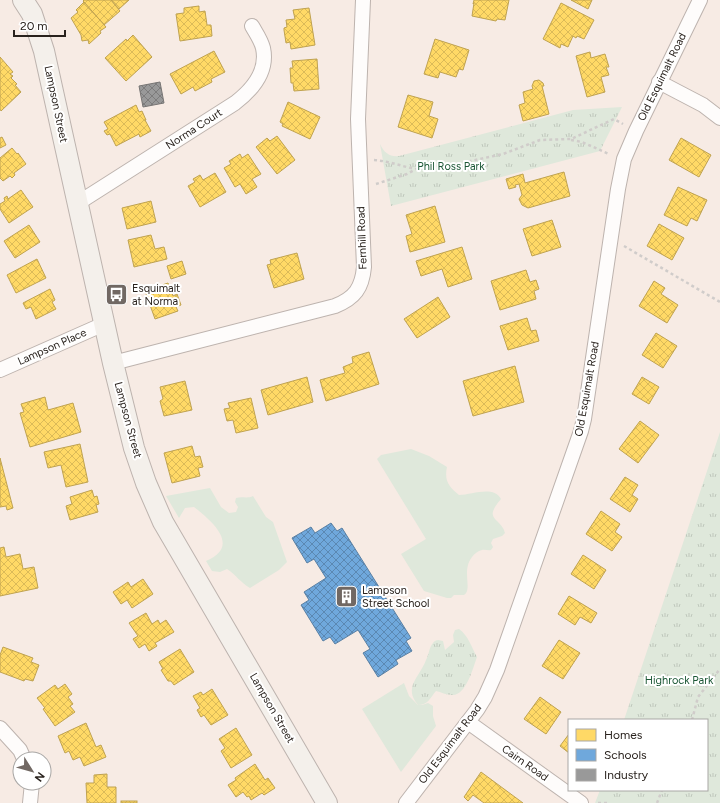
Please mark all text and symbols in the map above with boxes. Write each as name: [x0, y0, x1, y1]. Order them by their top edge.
scale bar: [14, 12, 65, 38]
text: 20 m: [20, 19, 48, 33]
street label: Old Esquimalt Road: [635, 31, 689, 123]
street label: Lampson Street: [41, 64, 71, 144]
street label: Norma Court: [163, 106, 225, 152]
park label: Phil Ross Park: [417, 160, 485, 173]
street label: Fernhill Road: [354, 206, 370, 270]
bus stop icon: Esquimalt at Norma: [103, 281, 129, 307]
place label: Esquimalt at Norma: [132, 282, 180, 308]
street label: Lampson Place: [16, 326, 88, 368]
street label: Old Esquimalt Road: [572, 340, 602, 438]
street label: Lampson Street: [112, 380, 144, 460]
building icon: Lampson Street School: [333, 583, 359, 609]
place label: Lampson Street School: [362, 584, 430, 610]
street label: Lampson Street: [247, 671, 297, 745]
park label: Highrock Park: [645, 674, 714, 687]
street label: Old Esquimalt Road: [416, 702, 484, 786]
legend: [568, 719, 708, 791]
text: Homes: [604, 728, 643, 742]
street label: Cairn Road: [499, 742, 551, 784]
text: Schools: [604, 748, 647, 762]
north arrow: [12, 751, 52, 791]
text: Industry: [604, 768, 649, 782]
text: N: [32, 769, 47, 784]

